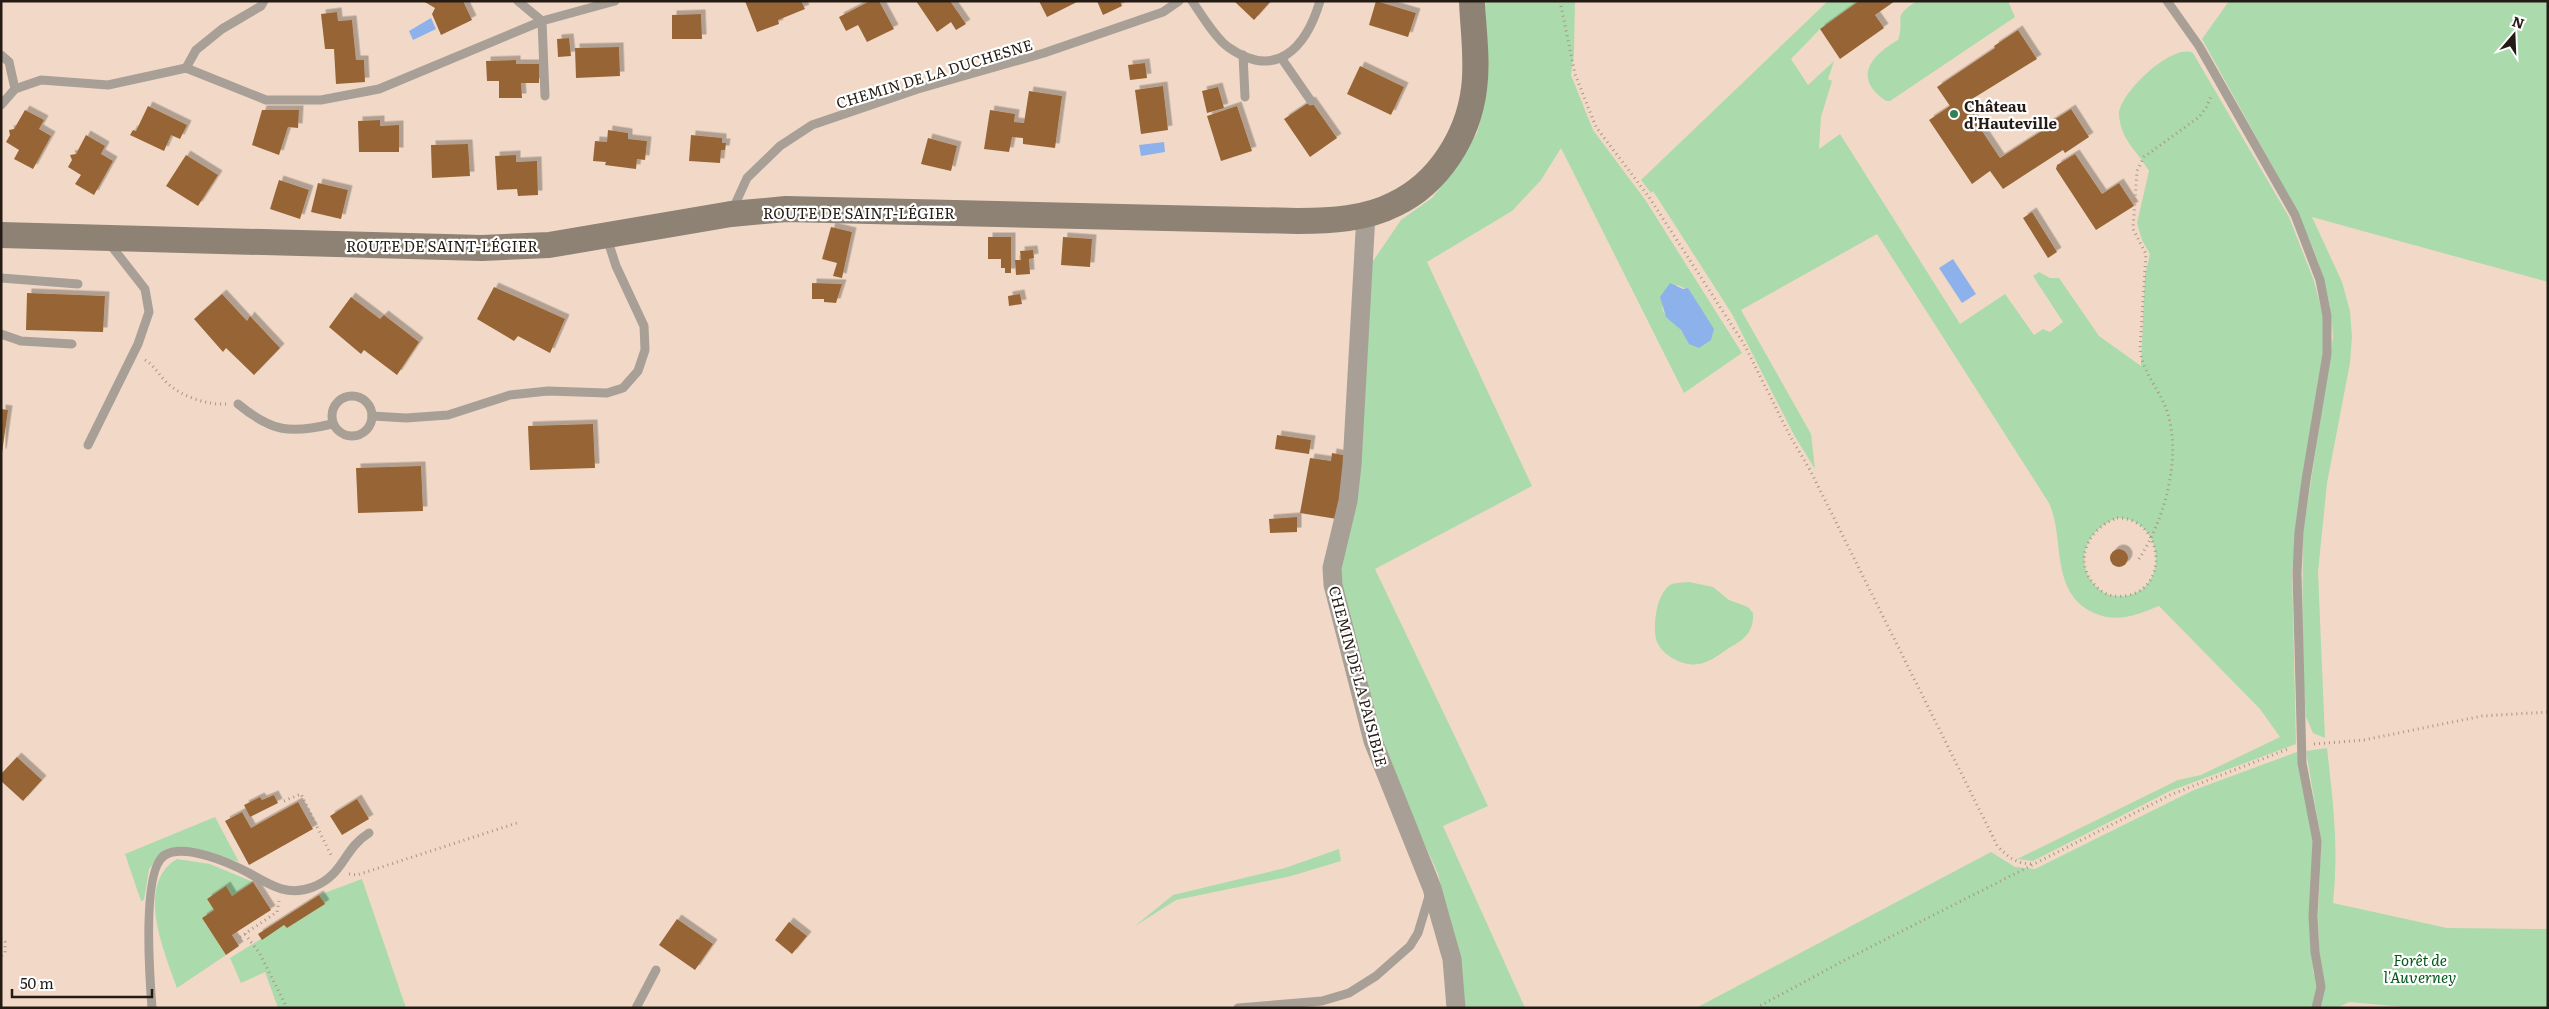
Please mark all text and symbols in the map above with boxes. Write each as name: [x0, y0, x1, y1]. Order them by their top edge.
north arrow: [2489, 10, 2539, 60]
text: N: [2510, 10, 2528, 33]
street label: CHEMIN DE LA DUCHESNE: [833, 32, 1035, 114]
place label: Château d'Hauteville: [1964, 94, 2058, 134]
marker: Château d'Hauteville: [1948, 108, 1960, 120]
street label: ROUTE DE SAINT-LÉGIER: [763, 201, 955, 224]
street label: ROUTE DE SAINT-LÉGIER: [346, 234, 538, 257]
street label: CHEMIN DE LA PAISIBLE: [1324, 583, 1394, 769]
park label: Forêt de l'Auverney: [2384, 948, 2456, 988]
scale bar: [12, 966, 152, 998]
text: 50 m: [20, 971, 54, 994]

